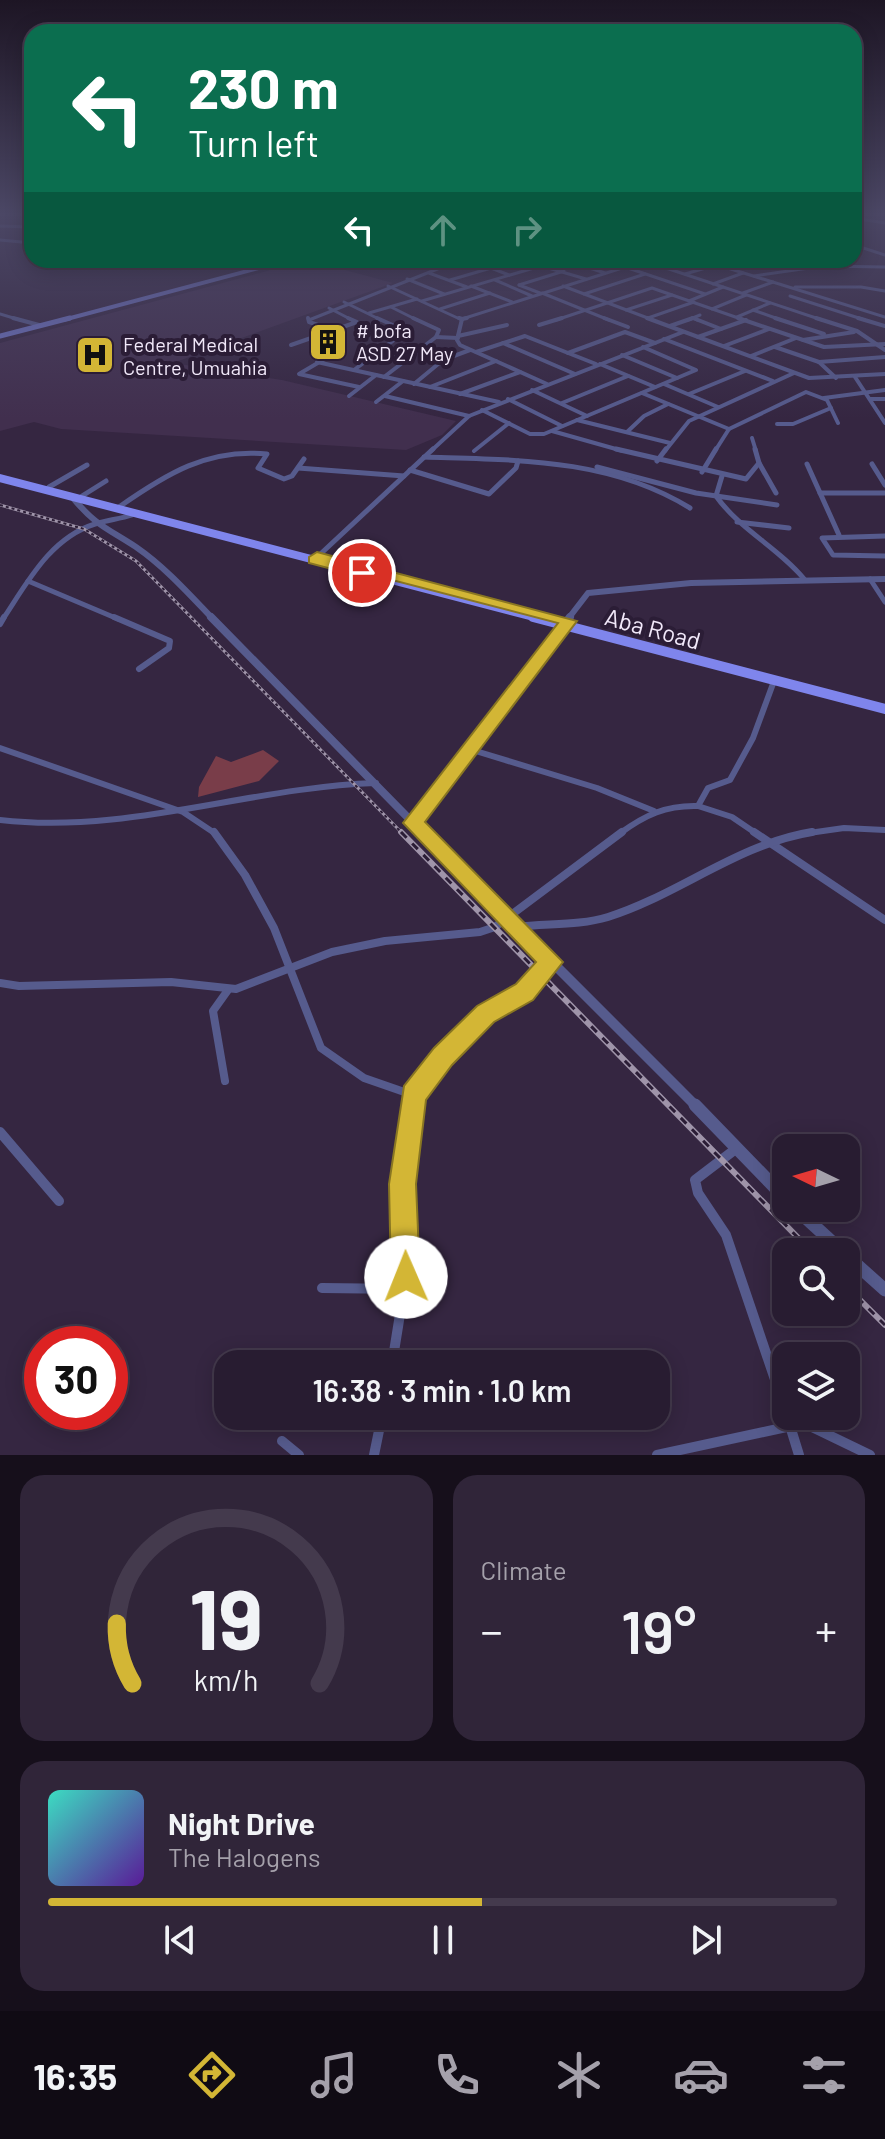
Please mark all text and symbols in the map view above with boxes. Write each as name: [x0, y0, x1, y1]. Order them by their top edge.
text: 230 m: [188, 53, 339, 120]
icon: left: [56, 56, 160, 160]
text: Turn left: [188, 121, 319, 164]
icon: left: [337, 208, 381, 252]
icon: ahead: [421, 208, 465, 252]
icon: right: [505, 208, 549, 252]
place label: # bofa ASD 27 May: [356, 318, 453, 365]
building icon: # bofa ASD 27 May: [307, 321, 349, 363]
place label: Federal Medical Centre, Umuahia: [123, 332, 267, 379]
hospital icon: Federal Medical Centre, Umuahia: [74, 334, 116, 376]
pin: [328, 539, 396, 607]
icon: arrive: [340, 551, 384, 595]
street label: Aba Road: [602, 601, 704, 655]
north arrow: [772, 1134, 860, 1222]
map controls: [772, 1134, 860, 1430]
position arrow: [364, 1235, 448, 1319]
button: search: [772, 1238, 860, 1326]
speed limit sign: 30: [24, 1326, 128, 1430]
button: layers: [772, 1342, 860, 1430]
text: 16:38 · 3 min · 1.0 km: [313, 1372, 571, 1408]
text: Climate: [481, 1554, 567, 1585]
text: 19: [189, 1567, 263, 1667]
text: 19°: [621, 1594, 696, 1666]
text: −: [481, 1603, 503, 1656]
text: +: [815, 1603, 837, 1656]
text: km/h: [194, 1662, 259, 1697]
text: Night Drive: [168, 1805, 315, 1841]
text: The Halogens: [168, 1841, 320, 1872]
icon: previous: [158, 1918, 202, 1962]
icon: pause: [421, 1918, 465, 1962]
icon: next: [684, 1918, 728, 1962]
icon: directions: [184, 2047, 240, 2103]
icon: music: [306, 2047, 362, 2103]
icon: phone: [429, 2047, 485, 2103]
icon: climate: [551, 2047, 607, 2103]
icon: car: [673, 2047, 729, 2103]
icon: filters: [796, 2047, 852, 2103]
text: 16:35: [33, 2054, 117, 2097]

